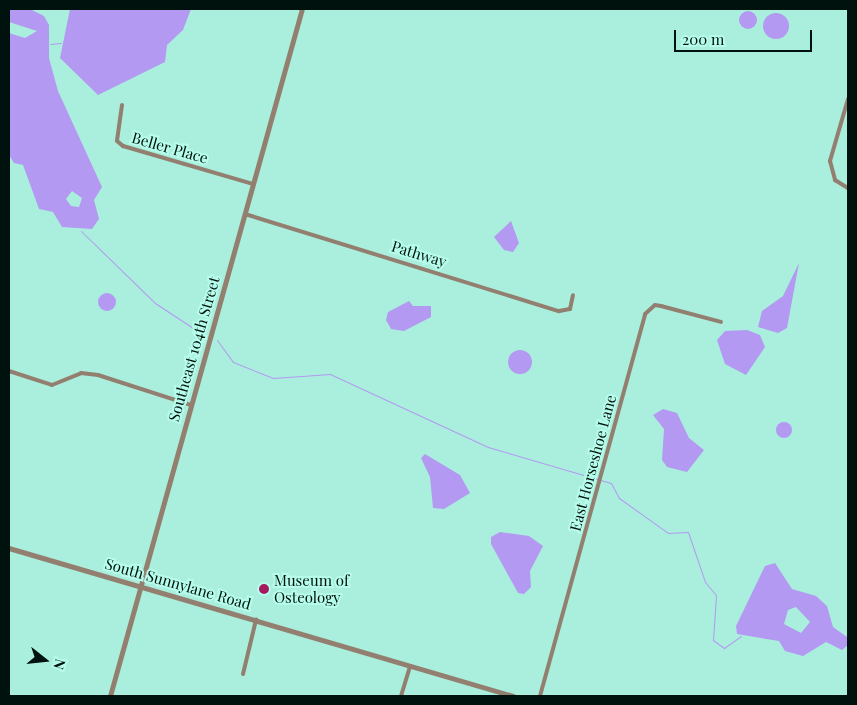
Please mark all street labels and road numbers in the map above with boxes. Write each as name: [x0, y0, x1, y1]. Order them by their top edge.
street label: Beller Place: [130, 129, 210, 167]
street label: Pathway: [389, 237, 449, 271]
street label: Southeast 104th Street: [165, 274, 223, 424]
street label: East Horseshoe Lane: [566, 393, 620, 533]
street label: South Sunnylane Road: [103, 555, 253, 613]

